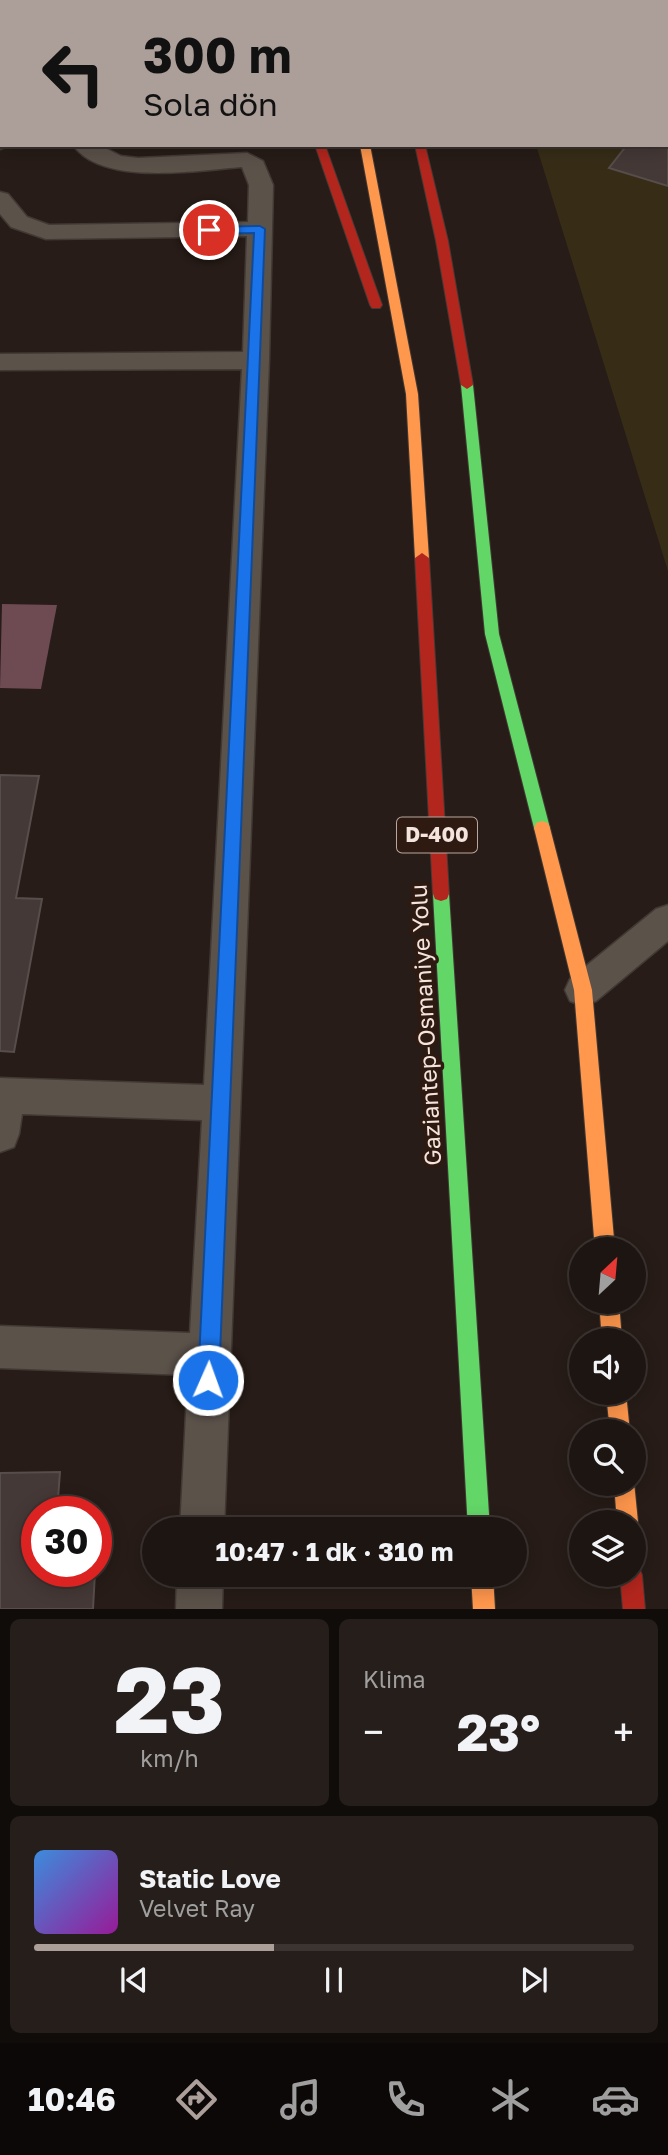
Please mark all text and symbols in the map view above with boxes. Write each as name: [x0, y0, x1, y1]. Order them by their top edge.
text: 300 m: [143, 25, 292, 84]
icon: left: [28, 28, 119, 119]
text: Sola dön: [143, 85, 278, 123]
pin: [179, 200, 239, 260]
icon: arrive: [190, 211, 228, 249]
road number: D-400: [397, 818, 477, 852]
street label: Gaziantep-Osmaniye Yolu: [404, 884, 446, 1166]
north arrow: [569, 1237, 646, 1314]
map controls: [569, 1237, 646, 1587]
button: sound: [569, 1328, 646, 1405]
position arrow: [171, 1343, 245, 1417]
button: search: [569, 1419, 646, 1496]
speed limit sign: 30: [21, 1496, 112, 1587]
button: layers: [569, 1510, 646, 1587]
text: 10:47 · 1 dk · 310 m: [215, 1536, 454, 1567]
text: 23: [114, 1644, 225, 1753]
text: Klima: [363, 1665, 426, 1693]
text: 23°: [457, 1700, 540, 1762]
text: −: [363, 1709, 384, 1754]
text: +: [613, 1709, 634, 1754]
text: km/h: [140, 1744, 199, 1772]
text: Static Love: [139, 1863, 281, 1894]
text: Velvet Ray: [139, 1894, 255, 1922]
icon: previous: [115, 1961, 153, 1999]
icon: pause: [315, 1961, 353, 1999]
icon: next: [515, 1961, 553, 1999]
icon: directions: [172, 2075, 221, 2124]
icon: music: [276, 2075, 325, 2124]
icon: phone: [381, 2075, 430, 2124]
icon: climate: [486, 2075, 535, 2124]
icon: car: [591, 2075, 640, 2124]
text: 10:46: [28, 2080, 116, 2118]

